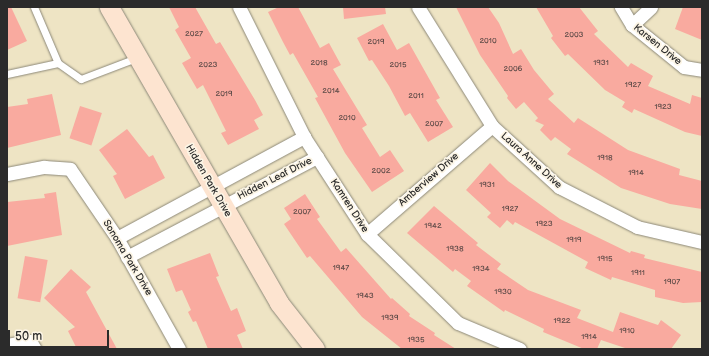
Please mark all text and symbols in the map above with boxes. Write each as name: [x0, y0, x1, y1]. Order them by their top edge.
street label: Karsen Drive: [631, 22, 683, 68]
house number: 2027: [185, 29, 203, 39]
house number: 2003: [564, 30, 584, 40]
house number: 2010: [479, 36, 497, 46]
house number: 2019: [367, 37, 385, 47]
house number: 2018: [310, 58, 328, 68]
house number: 1931: [593, 58, 609, 68]
house number: 2023: [199, 60, 217, 70]
house number: 2015: [389, 60, 407, 70]
house number: 2006: [503, 64, 523, 74]
house number: 1927: [625, 80, 641, 90]
house number: 2014: [322, 86, 340, 96]
house number: 2019: [215, 89, 233, 99]
house number: 2011: [408, 91, 424, 101]
house number: 1923: [654, 102, 672, 112]
house number: 2010: [338, 113, 356, 123]
house number: 2007: [425, 119, 443, 129]
street label: Laura Anne Drive: [498, 130, 564, 192]
street label: Hidden Park Drive: [182, 143, 234, 219]
street label: Amberview Drive: [397, 151, 461, 209]
house number: 1918: [597, 153, 613, 163]
street label: Hidden Leaf Drive: [236, 155, 314, 203]
house number: 2002: [372, 166, 390, 176]
house number: 1914: [628, 168, 644, 178]
street label: Kamren Drive: [327, 177, 371, 235]
house number: 1931: [479, 180, 495, 190]
house number: 1927: [502, 204, 518, 214]
house number: 2007: [293, 207, 311, 217]
street label: Sonoma Park Drive: [100, 218, 154, 298]
house number: 1923: [535, 219, 553, 229]
house number: 1942: [424, 221, 442, 231]
house number: 1919: [566, 235, 582, 245]
house number: 1938: [446, 244, 464, 254]
house number: 1915: [597, 254, 613, 264]
house number: 1947: [333, 263, 349, 273]
house number: 1934: [472, 264, 490, 274]
house number: 1911: [631, 268, 645, 278]
house number: 1907: [664, 277, 680, 287]
house number: 1930: [494, 287, 512, 297]
house number: 1943: [356, 291, 374, 301]
house number: 1939: [381, 313, 399, 323]
house number: 1922: [553, 316, 571, 326]
scale bar: [10, 322, 111, 348]
house number: 1910: [619, 326, 635, 336]
text: 50 m: [15, 329, 42, 344]
house number: 1914: [581, 332, 597, 342]
house number: 1935: [407, 335, 425, 345]

